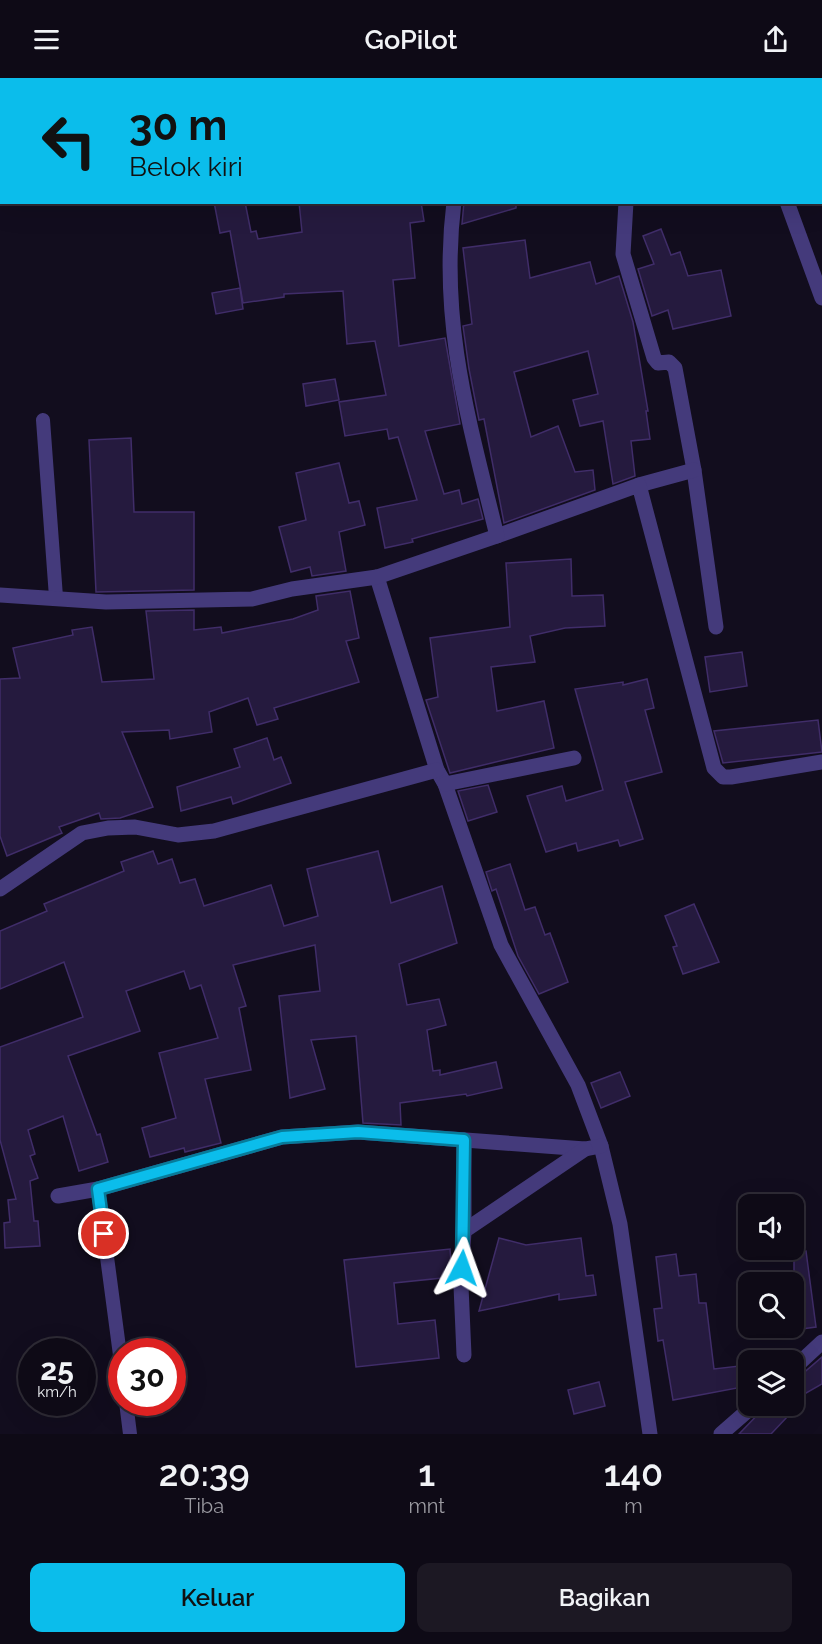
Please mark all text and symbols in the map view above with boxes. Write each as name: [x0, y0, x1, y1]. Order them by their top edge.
icon: menu: [30, 23, 63, 56]
icon: share: [759, 23, 792, 56]
text: GoPilot: [365, 24, 457, 55]
text: 30 m: [129, 101, 227, 150]
icon: left: [30, 102, 108, 180]
text: Belok kiri: [129, 151, 243, 182]
map controls: [738, 1194, 804, 1416]
button: sound: [738, 1194, 804, 1260]
pin: [78, 1208, 129, 1259]
icon: arrive: [87, 1217, 120, 1250]
position arrow: [430, 1236, 494, 1300]
button: search: [738, 1272, 804, 1338]
speed limit sign: 30: [108, 1338, 186, 1416]
button: layers: [738, 1350, 804, 1416]
text: 25: [40, 1352, 74, 1387]
text: km/h: [37, 1383, 77, 1401]
text: 20:39: [159, 1452, 250, 1494]
text: 1: [418, 1452, 435, 1494]
text: 140: [604, 1452, 663, 1494]
text: Tiba: [184, 1494, 224, 1518]
text: mnt: [408, 1494, 445, 1518]
text: m: [624, 1494, 643, 1518]
button: Keluar: [30, 1563, 405, 1632]
button: Bagikan: [417, 1563, 792, 1632]

